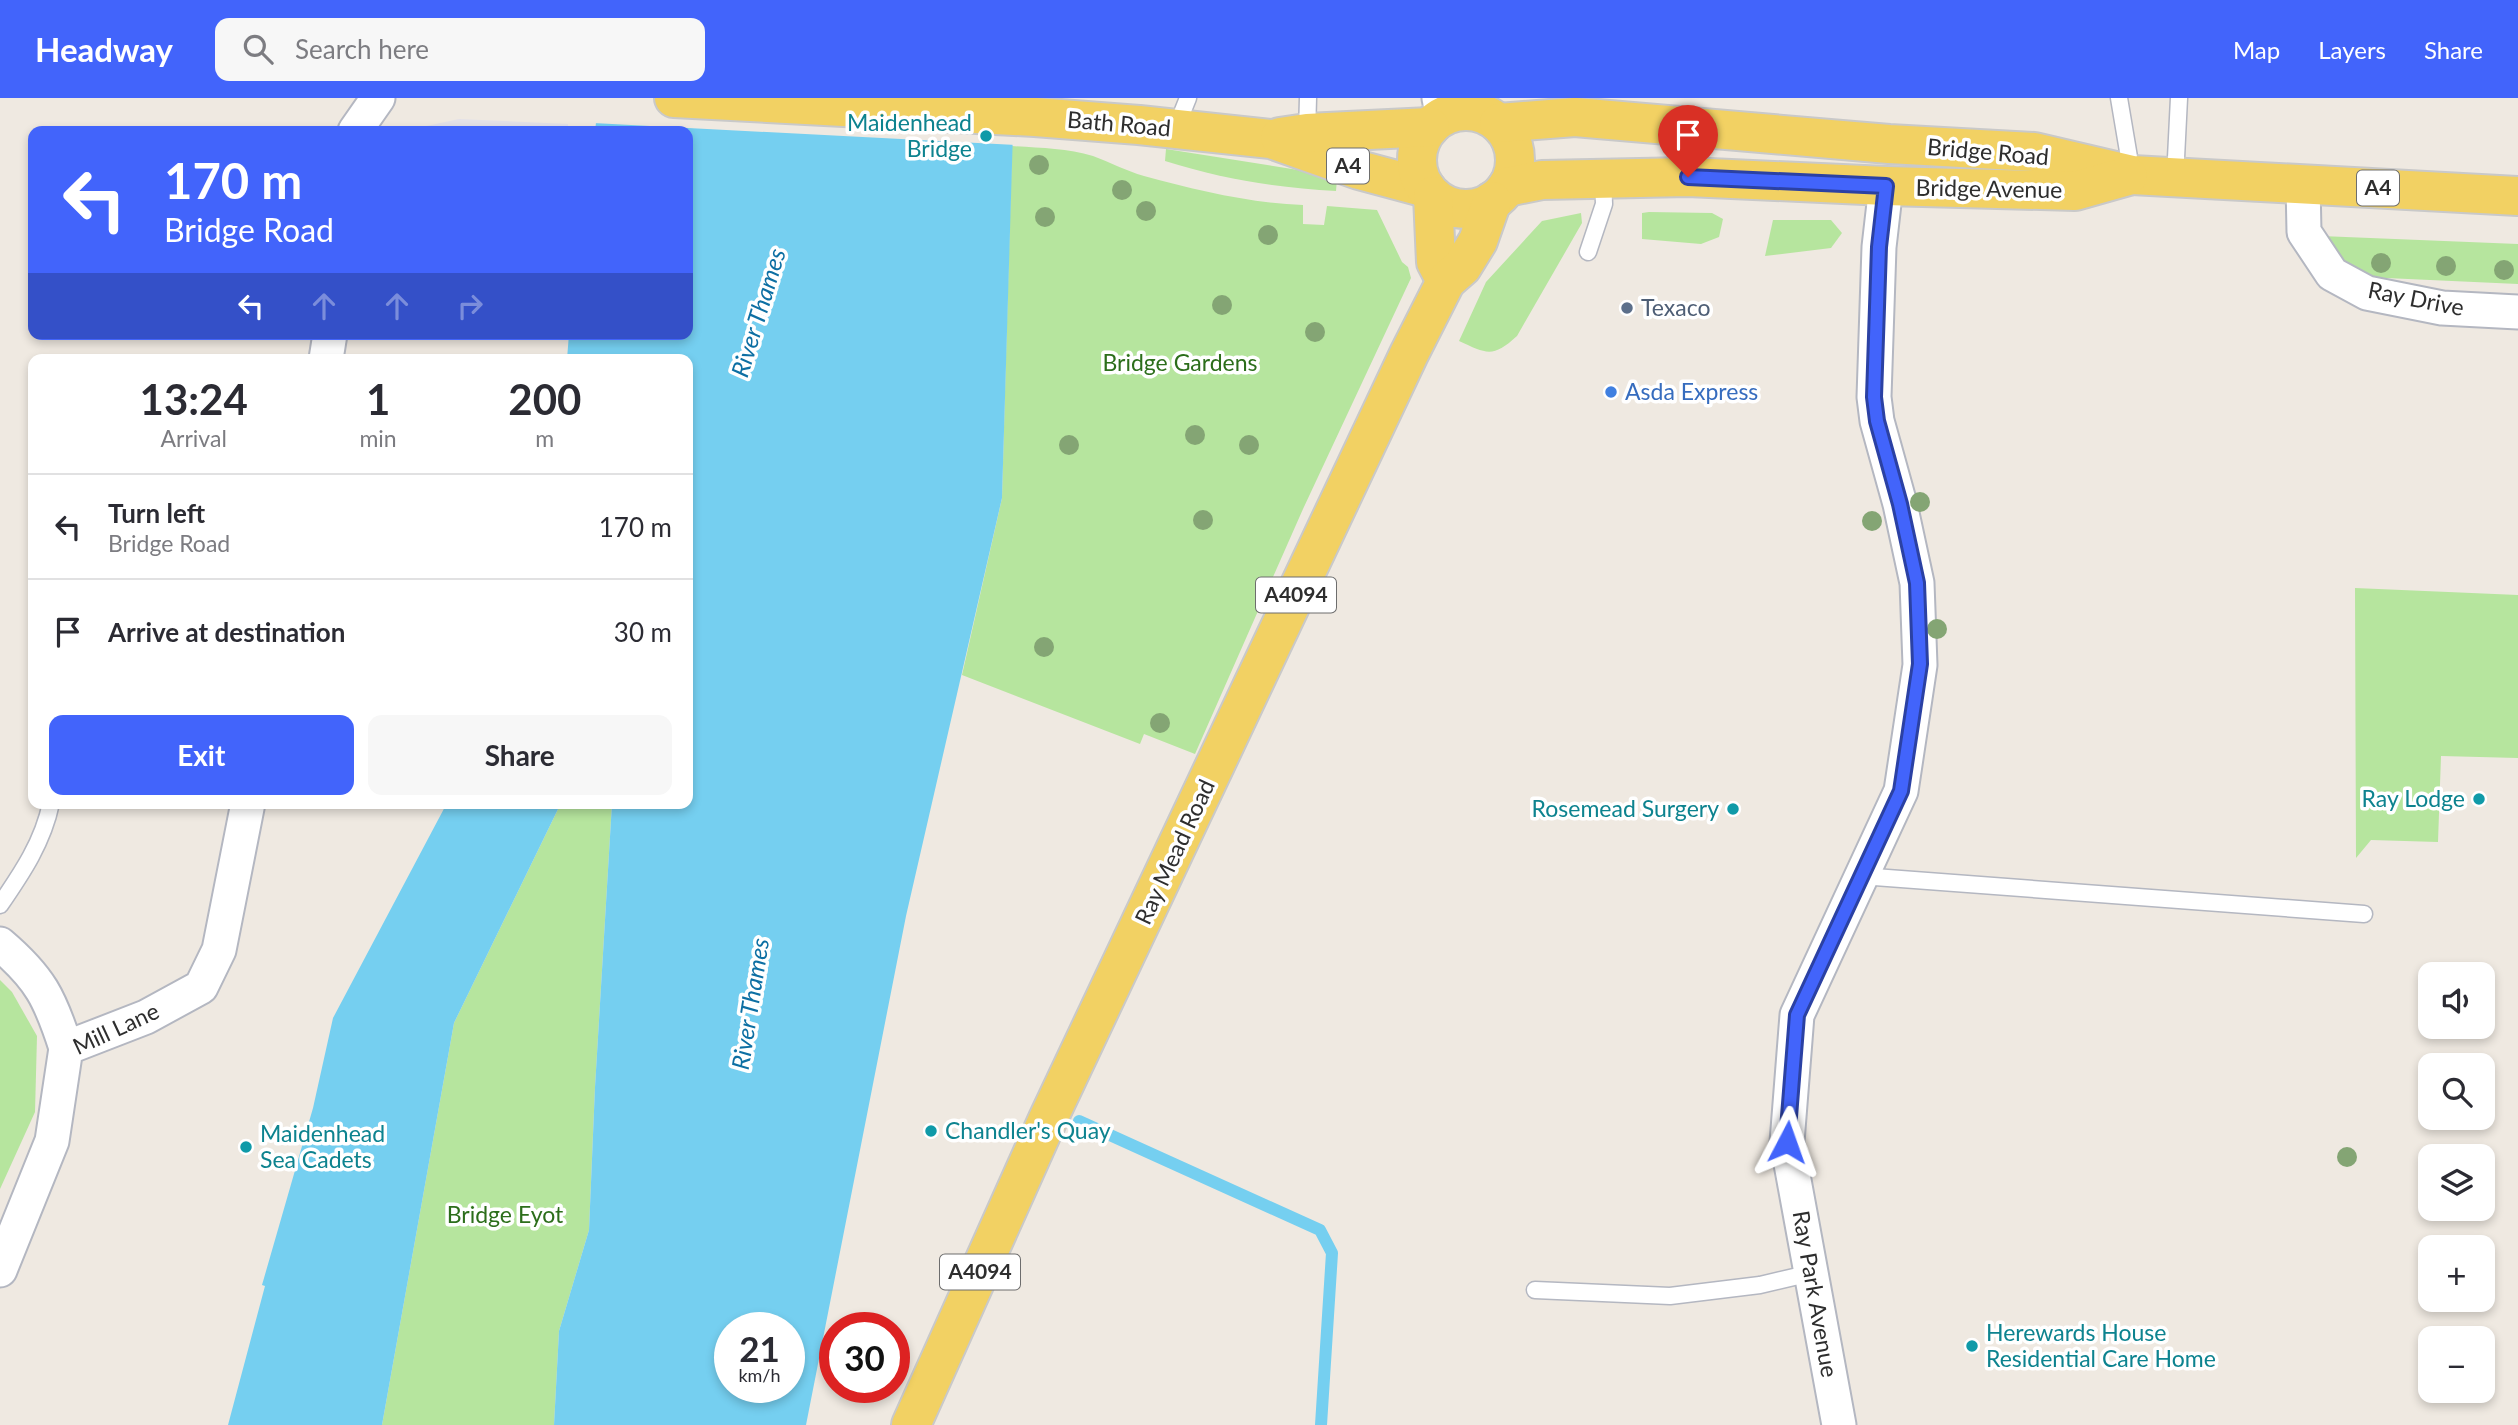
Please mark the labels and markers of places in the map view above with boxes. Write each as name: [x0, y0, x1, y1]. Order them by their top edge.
pin: [1658, 105, 1718, 177]
place label: Maidenhead Bridge: [847, 108, 972, 162]
marker: Maidenhead Bridge: [978, 128, 994, 144]
place label: Texaco: [1641, 293, 1710, 321]
marker: Texaco: [1619, 300, 1635, 316]
place label: Asda Express: [1625, 377, 1758, 405]
marker: Asda Express: [1603, 384, 1619, 400]
place label: Ray Lodge: [2362, 784, 2465, 812]
marker: Ray Lodge: [2471, 791, 2487, 807]
place label: Rosemead Surgery: [1532, 794, 1719, 822]
marker: Rosemead Surgery: [1725, 801, 1741, 817]
place label: Chandler's Quay: [945, 1116, 1111, 1144]
place label: Maidenhead Sea Cadets: [260, 1119, 385, 1173]
marker: Chandler's Quay: [923, 1123, 939, 1139]
marker: Maidenhead Sea Cadets: [238, 1139, 254, 1155]
place label: Herewards House Residential Care Home: [1986, 1318, 2216, 1372]
marker: Herewards House Residential Care Home: [1964, 1338, 1980, 1354]

